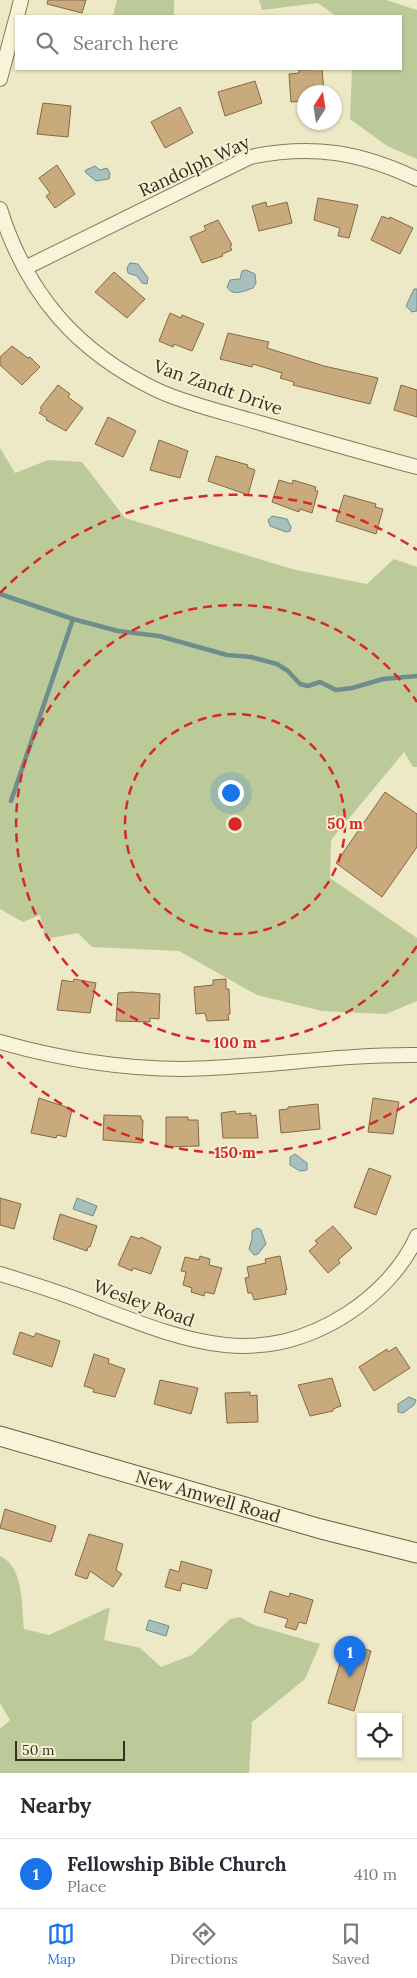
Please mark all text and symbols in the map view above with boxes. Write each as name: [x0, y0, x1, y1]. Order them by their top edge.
search box: [15, 15, 402, 70]
icon: search: [33, 29, 61, 57]
text: Search here: [73, 31, 179, 55]
north arrow: [297, 85, 342, 130]
street label: Randolph Way: [135, 130, 254, 202]
street label: Van Zandt Drive: [150, 354, 286, 420]
your location: [218, 780, 244, 806]
text: 50 m: [327, 814, 363, 833]
centre of rings: [226, 815, 244, 833]
text: 100 m: [214, 1033, 257, 1052]
text: 150 m: [214, 1143, 256, 1162]
street label: Wesley Road: [90, 1274, 198, 1332]
street label: New Amwell Road: [133, 1464, 283, 1528]
pin: 1: [334, 1636, 366, 1677]
map controls: [357, 1713, 402, 1758]
button: locate: [357, 1713, 402, 1758]
scale bar: [15, 1738, 125, 1761]
text: 50 m: [22, 1741, 55, 1759]
text: Nearby: [20, 1792, 91, 1819]
text: Fellowship Bible Church: [67, 1852, 286, 1876]
text: 1: [33, 1864, 39, 1884]
text: 410 m: [354, 1864, 397, 1884]
text: Place: [67, 1876, 106, 1896]
tab: Map: [47, 1920, 76, 1968]
tab: Directions: [170, 1920, 238, 1968]
tab: Saved: [332, 1920, 370, 1968]

